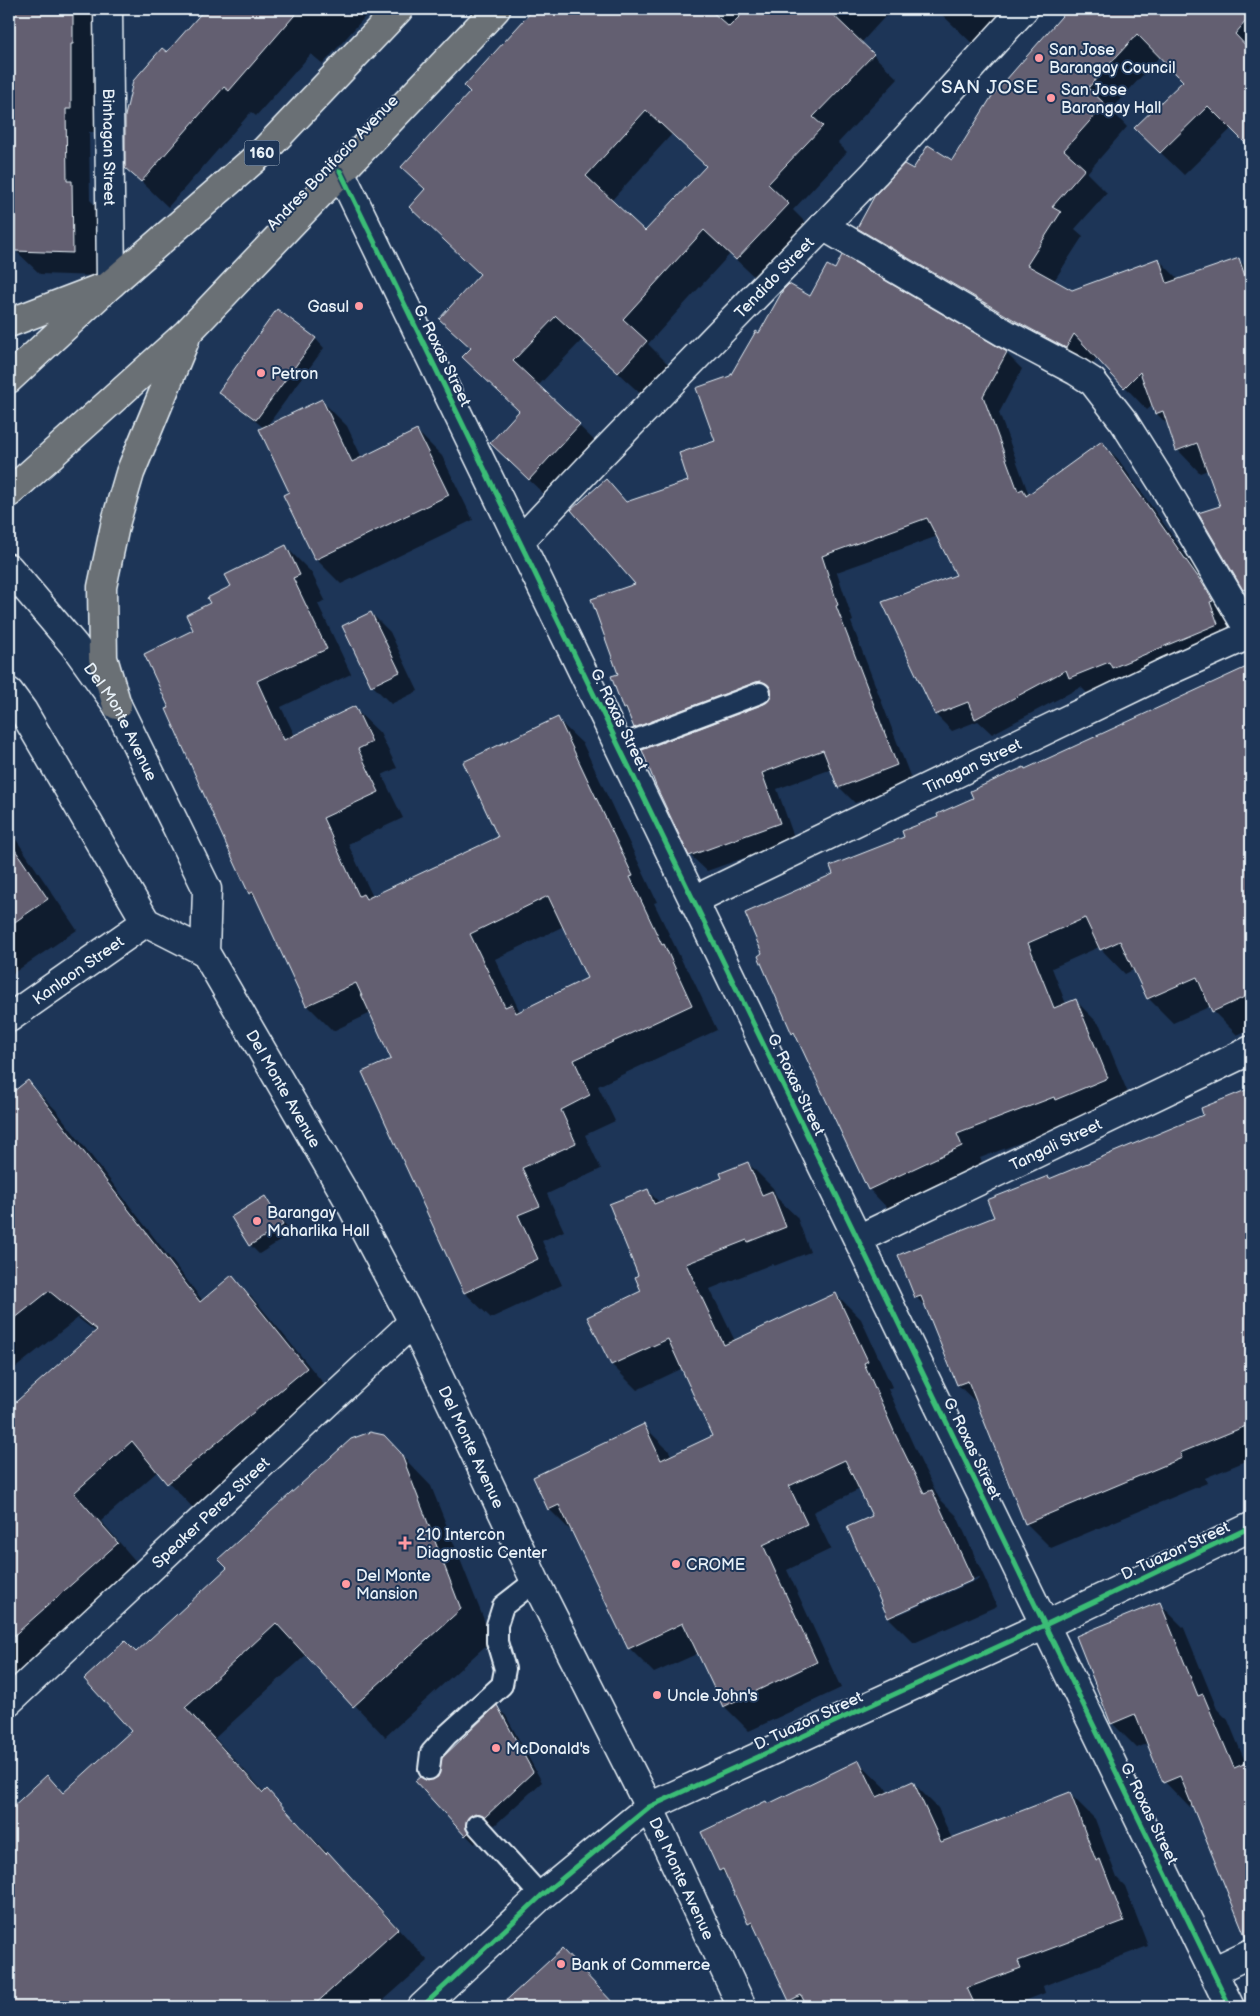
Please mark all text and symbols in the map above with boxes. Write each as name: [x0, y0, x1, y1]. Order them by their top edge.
place label: San Jose Barangay Council: [1049, 41, 1175, 78]
marker: San Jose Barangay Council: [1033, 52, 1045, 64]
district label: SAN JOSE: [941, 76, 1039, 99]
place label: San Jose Barangay Hall: [1061, 81, 1161, 118]
street label: Binhagan Street: [98, 88, 118, 206]
street label: Andres Bonifacio Avenue: [263, 91, 403, 235]
marker: San Jose Barangay Hall: [1045, 92, 1057, 104]
road number: 160: [244, 140, 280, 166]
street label: Tendido Street: [731, 234, 818, 323]
place label: Gasul: [308, 298, 349, 317]
marker: Gasul: [353, 300, 365, 312]
street label: G. Roxas Street: [409, 302, 475, 410]
place label: Petron: [271, 365, 318, 384]
marker: Petron: [255, 367, 267, 379]
street label: Del Monte Avenue: [79, 660, 161, 785]
street label: G. Roxas Street: [586, 666, 652, 774]
street label: Tinagan Street: [921, 735, 1025, 799]
street label: Kanlaon Street: [29, 933, 128, 1009]
street label: Del Monte Avenue: [241, 1027, 324, 1152]
street label: G. Roxas Street: [763, 1031, 829, 1139]
street label: Tangali Street: [1007, 1115, 1105, 1176]
place label: Barangay Maharlika Hall: [267, 1204, 370, 1241]
marker: Barangay Maharlika Hall: [251, 1215, 263, 1227]
street label: Del Monte Avenue: [434, 1383, 508, 1512]
street label: G. Roxas Street: [939, 1395, 1005, 1503]
street label: Speaker Perez Street: [149, 1453, 274, 1573]
street label: D. Tuazon Street: [1118, 1518, 1233, 1585]
place label: 210 Intercon Diagnostic Center: [416, 1526, 547, 1563]
marker: 210 Intercon Diagnostic Center: [398, 1536, 412, 1550]
place label: CROME: [686, 1556, 745, 1575]
marker: CROME: [670, 1558, 682, 1570]
place label: Del Monte Mansion: [356, 1567, 431, 1604]
marker: Del Monte Mansion: [340, 1578, 352, 1590]
place label: Uncle John's: [667, 1687, 758, 1706]
street label: D. Tuazon Street: [751, 1688, 866, 1755]
marker: Uncle John's: [651, 1689, 663, 1701]
place label: McDonald's: [506, 1740, 590, 1759]
marker: McDonald's: [490, 1742, 502, 1754]
street label: G. Roxas Street: [1116, 1760, 1182, 1868]
street label: Del Monte Avenue: [644, 1815, 718, 1944]
place label: Bank of Commerce: [571, 1956, 711, 1975]
marker: Bank of Commerce: [555, 1958, 567, 1970]

